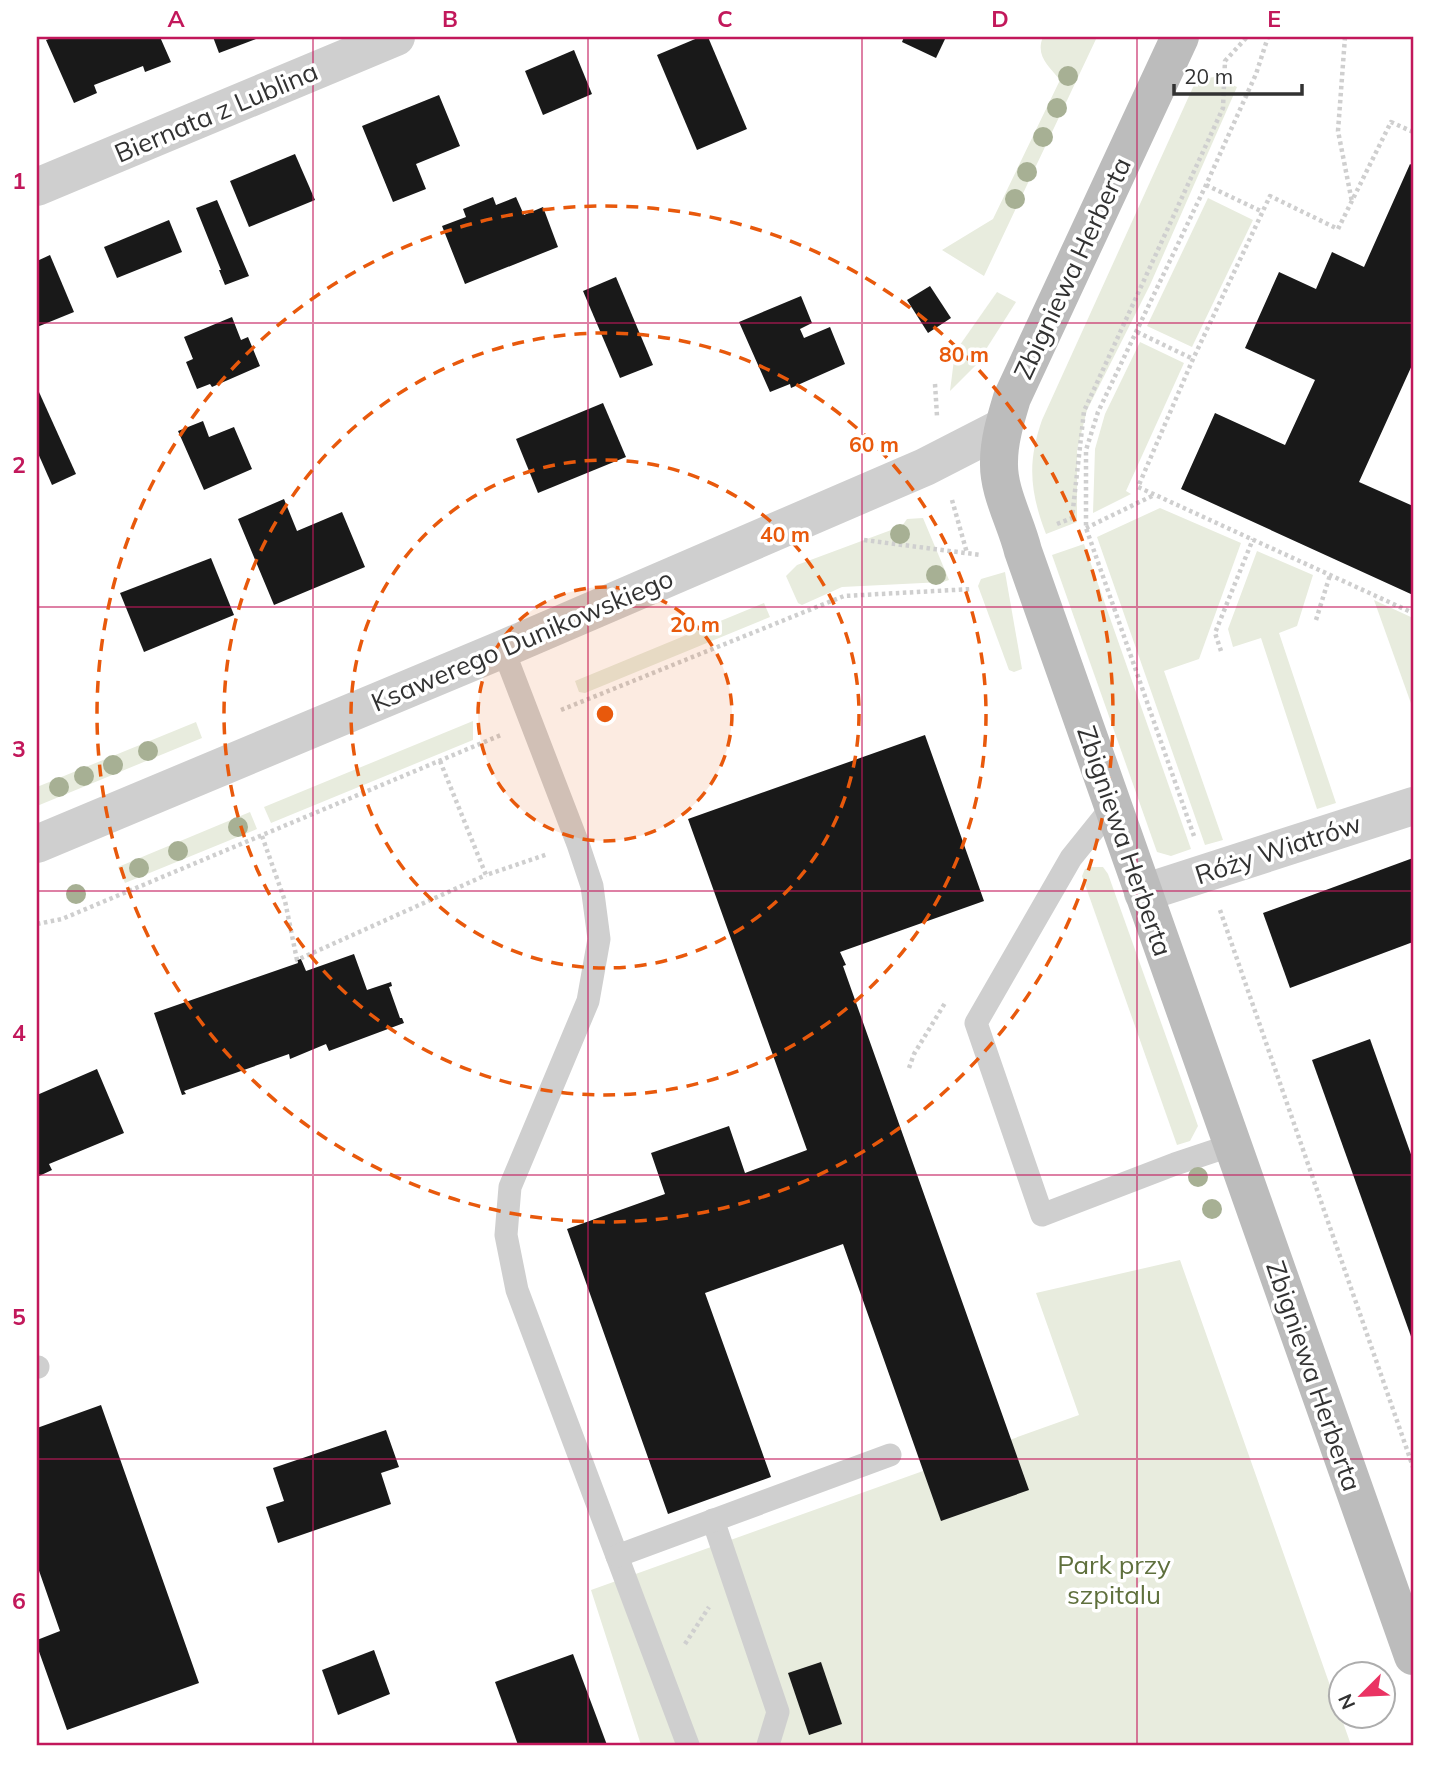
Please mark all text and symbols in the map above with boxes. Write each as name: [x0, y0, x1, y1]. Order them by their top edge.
text: A: [167, 4, 185, 33]
text: B: [442, 4, 458, 33]
text: C: [717, 4, 733, 33]
text: D: [991, 4, 1009, 33]
text: E: [1267, 4, 1281, 33]
scale bar: [1174, 52, 1301, 96]
street label: Biernata z Lublina: [109, 54, 323, 170]
text: 20 m: [1184, 63, 1233, 89]
street label: Zbigniewa Herberta: [1006, 152, 1138, 384]
text: 1: [12, 166, 26, 195]
text: 80 m: [939, 341, 989, 367]
text: 60 m: [849, 431, 899, 457]
text: 2: [12, 450, 26, 479]
text: 40 m: [760, 521, 810, 547]
street label: Ksawerego Dunikowskiego: [366, 561, 678, 719]
text: 20 m: [670, 611, 720, 637]
centre of rings: [593, 702, 617, 726]
street label: Zbigniewa Herberta: [1070, 722, 1180, 960]
text: 3: [12, 734, 26, 763]
street label: Róży Wiatrów: [1191, 807, 1365, 891]
text: 4: [12, 1018, 26, 1047]
street label: Zbigniewa Herberta: [1259, 1257, 1369, 1495]
text: 5: [12, 1302, 26, 1331]
park label: Park przy szpitalu: [1057, 1548, 1171, 1611]
text: 6: [12, 1586, 26, 1615]
north arrow: [1328, 1660, 1398, 1730]
text: N: [1333, 1690, 1360, 1713]

